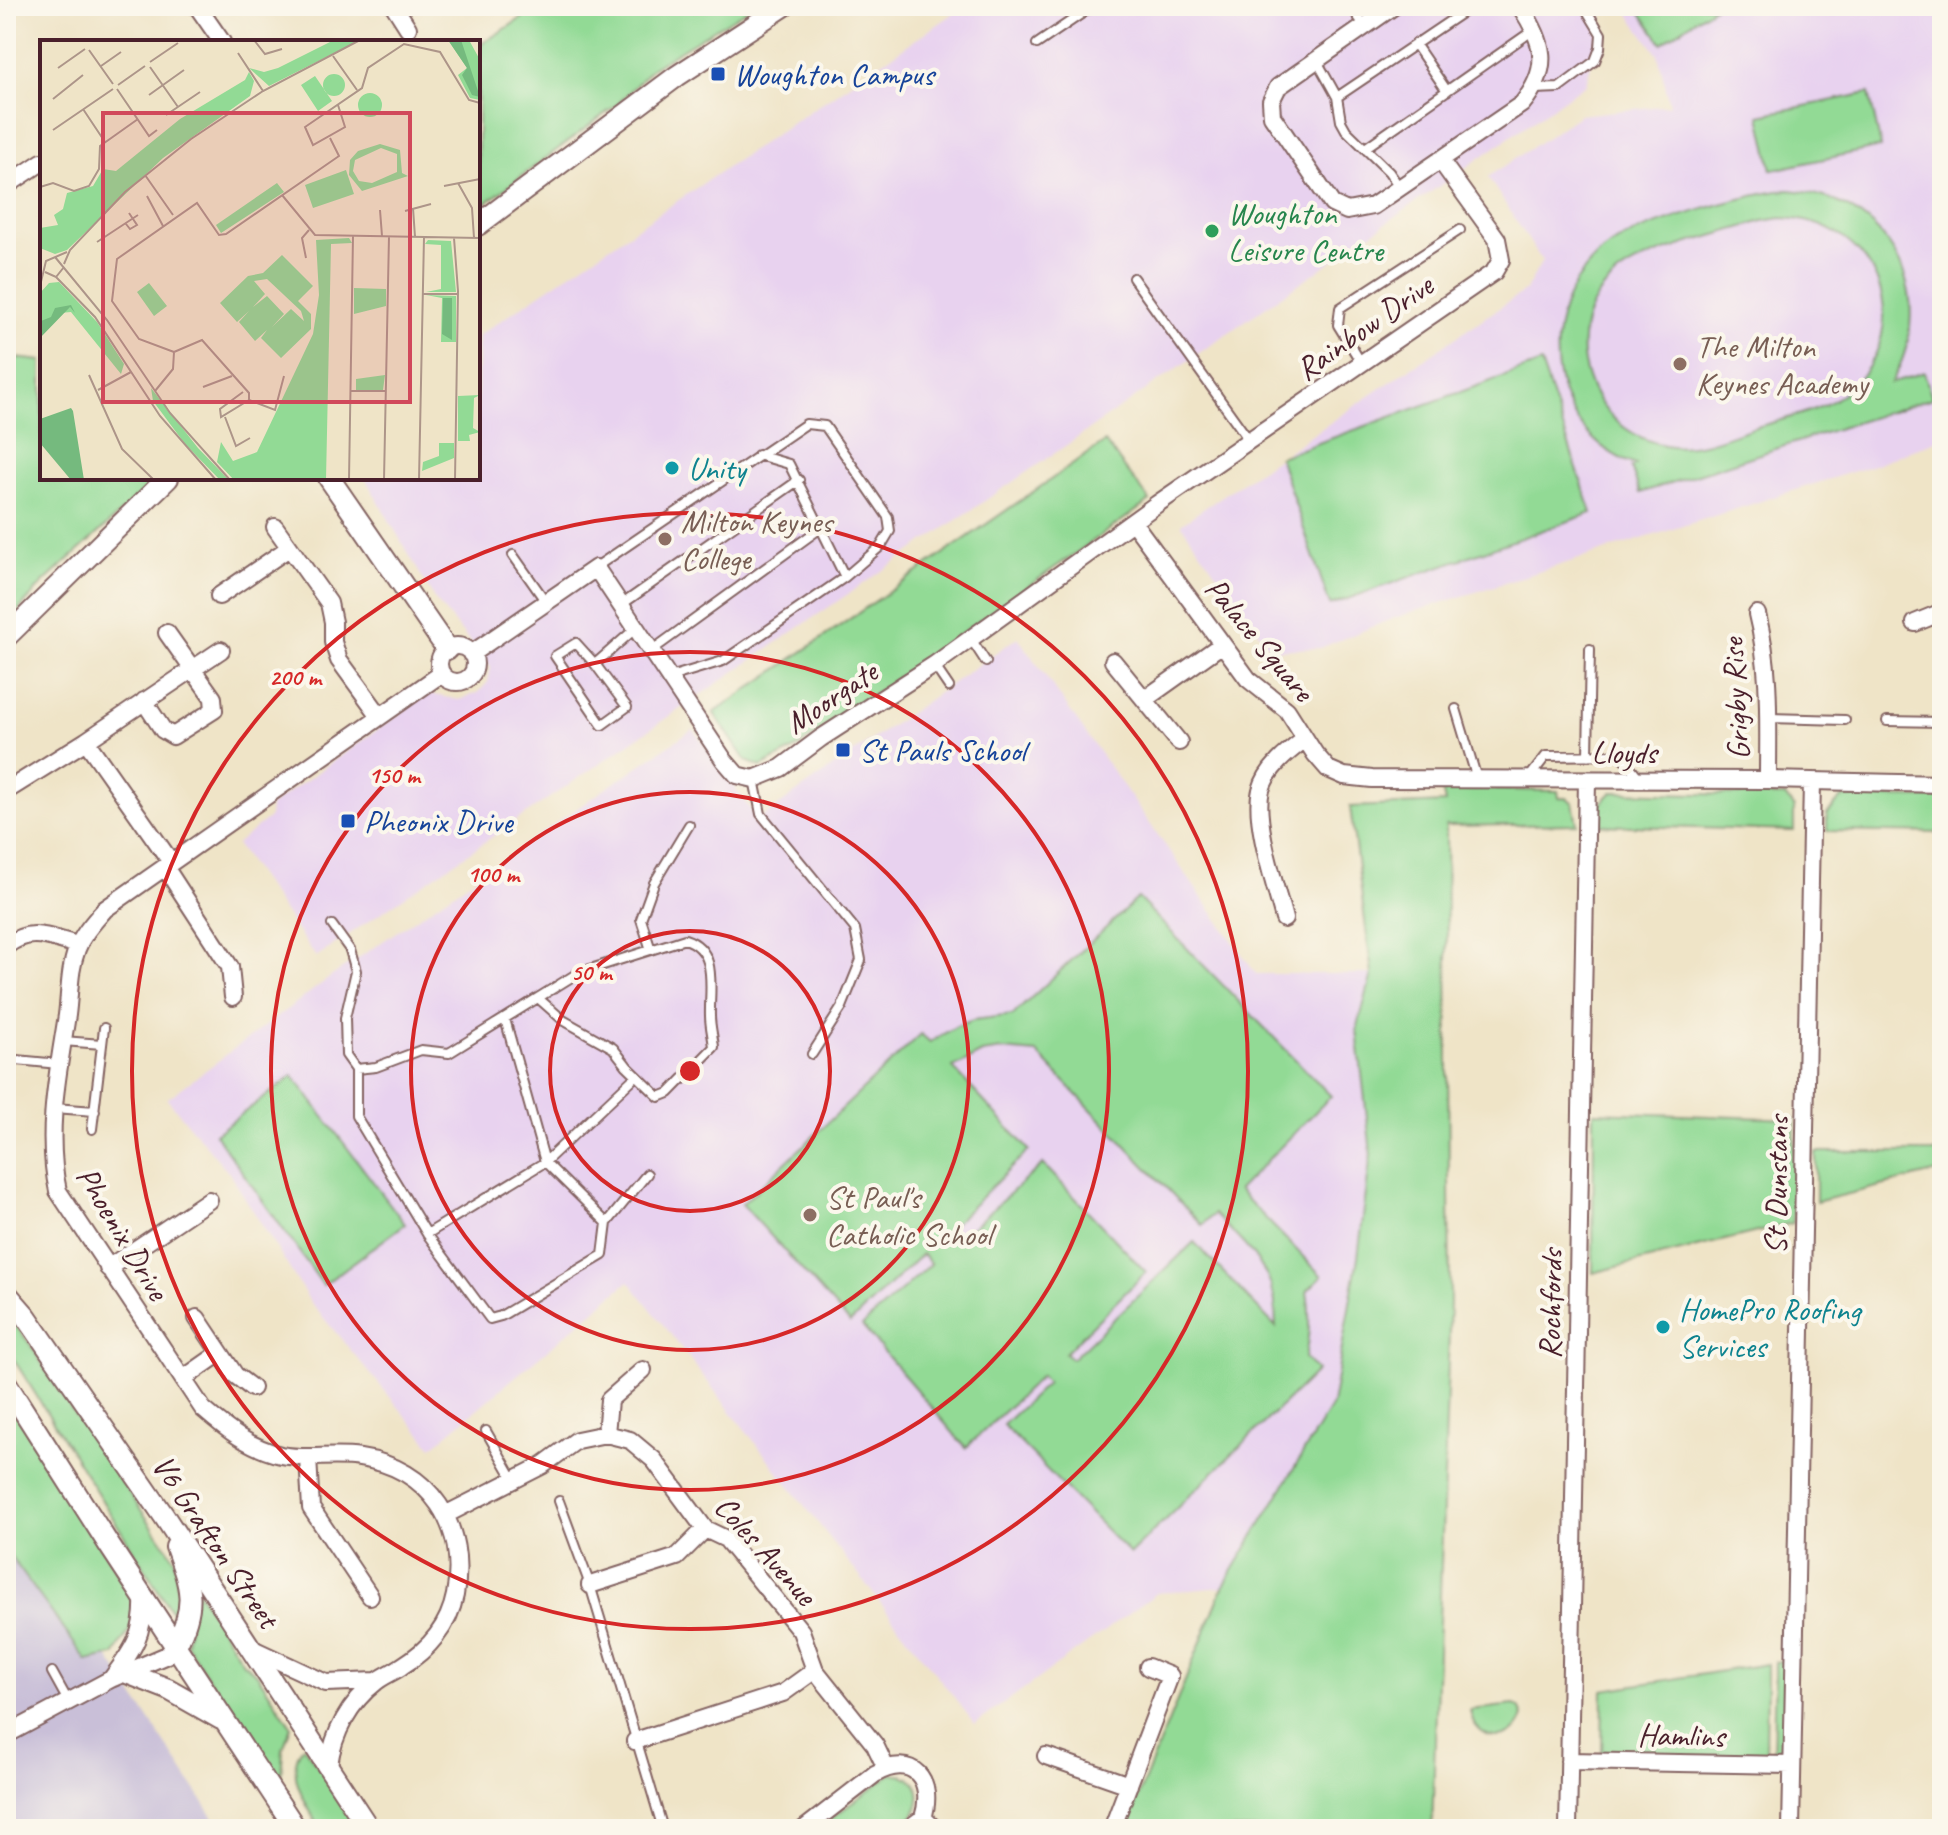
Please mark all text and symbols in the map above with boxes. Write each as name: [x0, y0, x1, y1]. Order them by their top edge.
inset map: [40, 40, 480, 480]
place label: Woughton Campus: [734, 54, 937, 95]
marker: Woughton Campus: [709, 65, 727, 83]
place label: Woughton Leisure Centre: [1228, 193, 1385, 271]
marker: Woughton Leisure Centre: [1203, 222, 1221, 240]
street label: Rainbow Drive: [1288, 264, 1443, 390]
place label: The Milton Keynes Academy: [1696, 326, 1871, 404]
marker: The Milton Keynes Academy: [1671, 355, 1689, 373]
place label: Unity: [688, 448, 748, 489]
marker: Unity: [663, 459, 681, 477]
place label: Milton Keynes College: [681, 501, 835, 579]
marker: Milton Keynes College: [656, 530, 674, 548]
street label: Palace Square: [1196, 569, 1325, 712]
street label: Grigby Rise: [1712, 635, 1759, 761]
street label: Moorgate: [777, 650, 887, 743]
text: 200 m: [269, 662, 323, 692]
place label: St Pauls School: [859, 730, 1031, 771]
street label: Lloyds: [1591, 732, 1660, 773]
marker: St Pauls School: [834, 741, 852, 759]
text: 150 m: [368, 760, 422, 790]
place label: Pheonix Drive: [364, 801, 515, 842]
marker: Pheonix Drive: [339, 812, 357, 830]
text: 100 m: [467, 859, 521, 889]
text: 50 m: [571, 957, 614, 987]
centre of rings: [676, 1057, 704, 1085]
street label: St Dunstans: [1755, 1112, 1798, 1255]
street label: Phoenix Drive: [67, 1159, 180, 1310]
place label: St Paul's Catholic School: [826, 1177, 997, 1255]
marker: St Paul's Catholic School: [801, 1206, 819, 1224]
street label: Rochfords: [1529, 1246, 1572, 1359]
place label: HomePro Roofing Services: [1679, 1289, 1863, 1367]
marker: HomePro Roofing Services: [1654, 1318, 1672, 1336]
street label: V6 Grafton Street: [143, 1447, 290, 1638]
street label: Coles Avenue: [705, 1487, 828, 1616]
street label: Hamlins: [1637, 1714, 1728, 1757]

